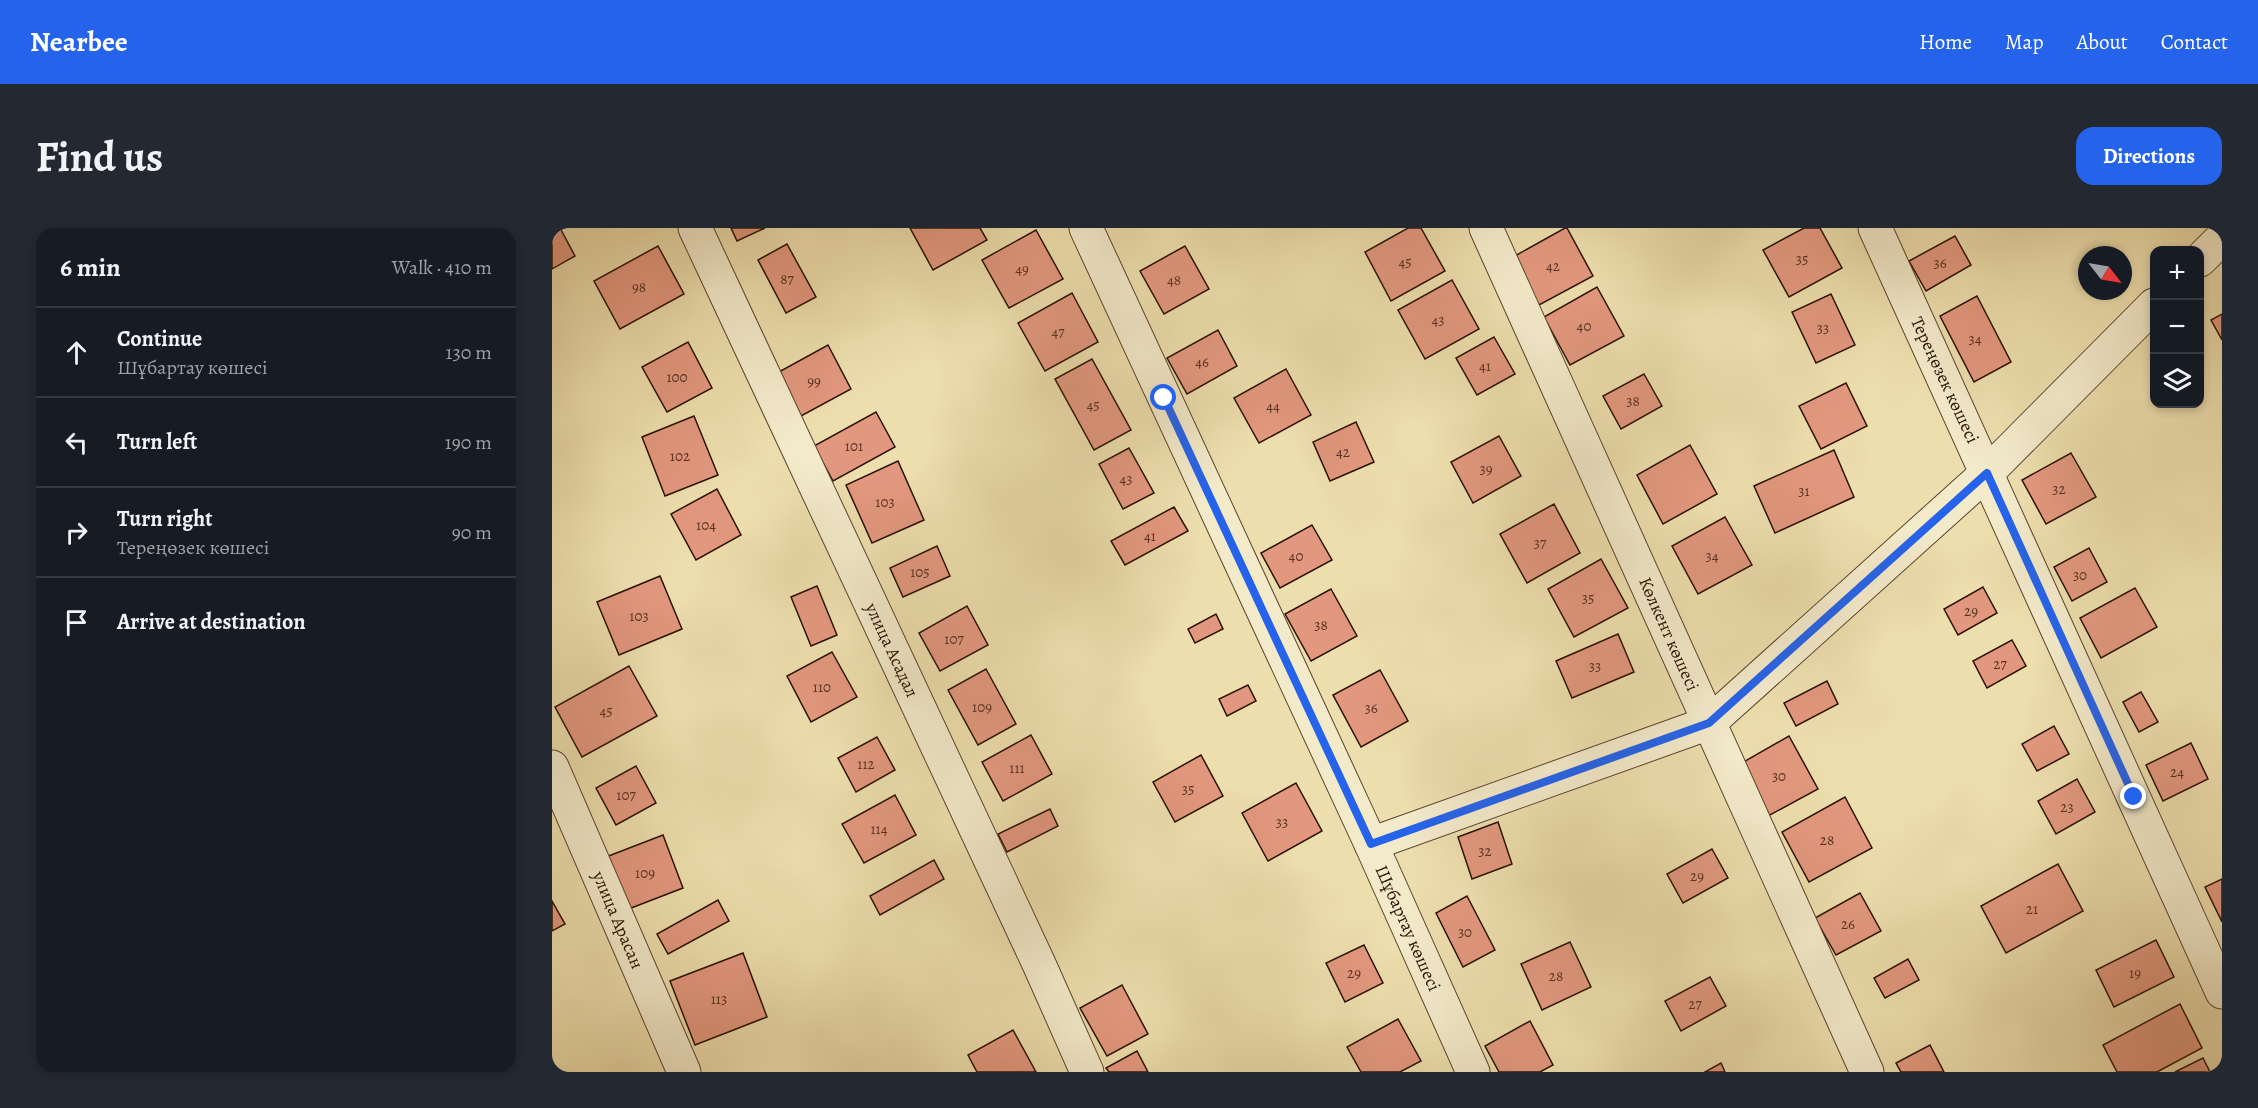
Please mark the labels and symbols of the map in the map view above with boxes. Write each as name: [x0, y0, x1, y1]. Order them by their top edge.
north arrow: [2078, 246, 2132, 300]
house number: 35: [1796, 249, 1808, 269]
house number: 45: [1398, 252, 1412, 272]
house number: 36: [1933, 253, 1947, 273]
house number: 42: [1546, 256, 1560, 276]
house number: 49: [1015, 259, 1029, 279]
house number: 87: [780, 269, 794, 289]
house number: 48: [1167, 270, 1181, 290]
house number: 98: [632, 277, 646, 297]
house number: 43: [1431, 310, 1445, 330]
street label: Тереңөзек көшесі: [1905, 313, 1985, 447]
house number: 40: [1577, 316, 1591, 336]
house number: 33: [1817, 318, 1829, 338]
house number: 47: [1051, 322, 1065, 342]
house number: 34: [1968, 329, 1982, 349]
house number: 46: [1195, 352, 1209, 372]
house number: 41: [1479, 356, 1491, 376]
house number: 100: [666, 367, 688, 387]
house number: 99: [807, 371, 821, 391]
route start: [1150, 384, 1176, 410]
house number: 38: [1626, 391, 1640, 411]
house number: 45: [1086, 395, 1100, 415]
house number: 44: [1266, 396, 1280, 416]
house number: 101: [845, 436, 863, 456]
house number: 42: [1336, 442, 1350, 462]
house number: 102: [670, 446, 690, 466]
house number: 39: [1479, 459, 1493, 479]
house number: 43: [1119, 469, 1133, 489]
house number: 32: [2052, 479, 2066, 499]
house number: 31: [1798, 481, 1810, 501]
house number: 103: [875, 492, 895, 512]
house number: 104: [696, 515, 716, 535]
house number: 41: [1144, 526, 1156, 546]
house number: 37: [1534, 533, 1547, 553]
house number: 40: [1289, 546, 1303, 566]
house number: 34: [1705, 546, 1719, 566]
house number: 105: [910, 562, 930, 582]
house number: 30: [2073, 565, 2087, 585]
street label: Көлкент көшесі: [1633, 573, 1705, 695]
house number: 35: [1582, 588, 1594, 608]
street label: улица Асадал: [859, 598, 924, 701]
house number: 29: [1964, 601, 1978, 621]
house number: 103: [629, 606, 649, 626]
house number: 38: [1314, 615, 1328, 635]
house number: 107: [944, 629, 964, 649]
house number: 27: [1993, 654, 2007, 674]
house number: 33: [1589, 656, 1601, 676]
house number: 110: [813, 677, 831, 697]
house number: 109: [972, 697, 992, 717]
house number: 36: [1364, 698, 1378, 718]
house number: 45: [599, 701, 613, 721]
house number: 112: [857, 754, 875, 774]
house number: 111: [1009, 758, 1025, 778]
house number: 24: [2170, 762, 2184, 782]
house number: 30: [1772, 766, 1786, 786]
house number: 35: [1182, 779, 1194, 799]
route end: [2120, 783, 2146, 809]
house number: 107: [616, 785, 636, 805]
house number: 23: [2060, 797, 2074, 817]
house number: 33: [1276, 812, 1288, 832]
house number: 114: [870, 819, 888, 839]
house number: 28: [1820, 830, 1834, 850]
house number: 32: [1478, 841, 1492, 861]
street label: Шұбартау көшесі: [1369, 861, 1447, 995]
house number: 109: [635, 863, 655, 883]
house number: 29: [1690, 866, 1704, 886]
street label: улица Арасан: [586, 867, 649, 972]
house number: 21: [2026, 899, 2038, 919]
house number: 26: [1841, 914, 1855, 934]
house number: 30: [1458, 922, 1472, 942]
house number: 29: [1347, 963, 1361, 983]
house number: 19: [2129, 963, 2141, 983]
house number: 28: [1549, 966, 1563, 986]
house number: 113: [711, 989, 727, 1009]
house number: 27: [1688, 994, 1702, 1014]

